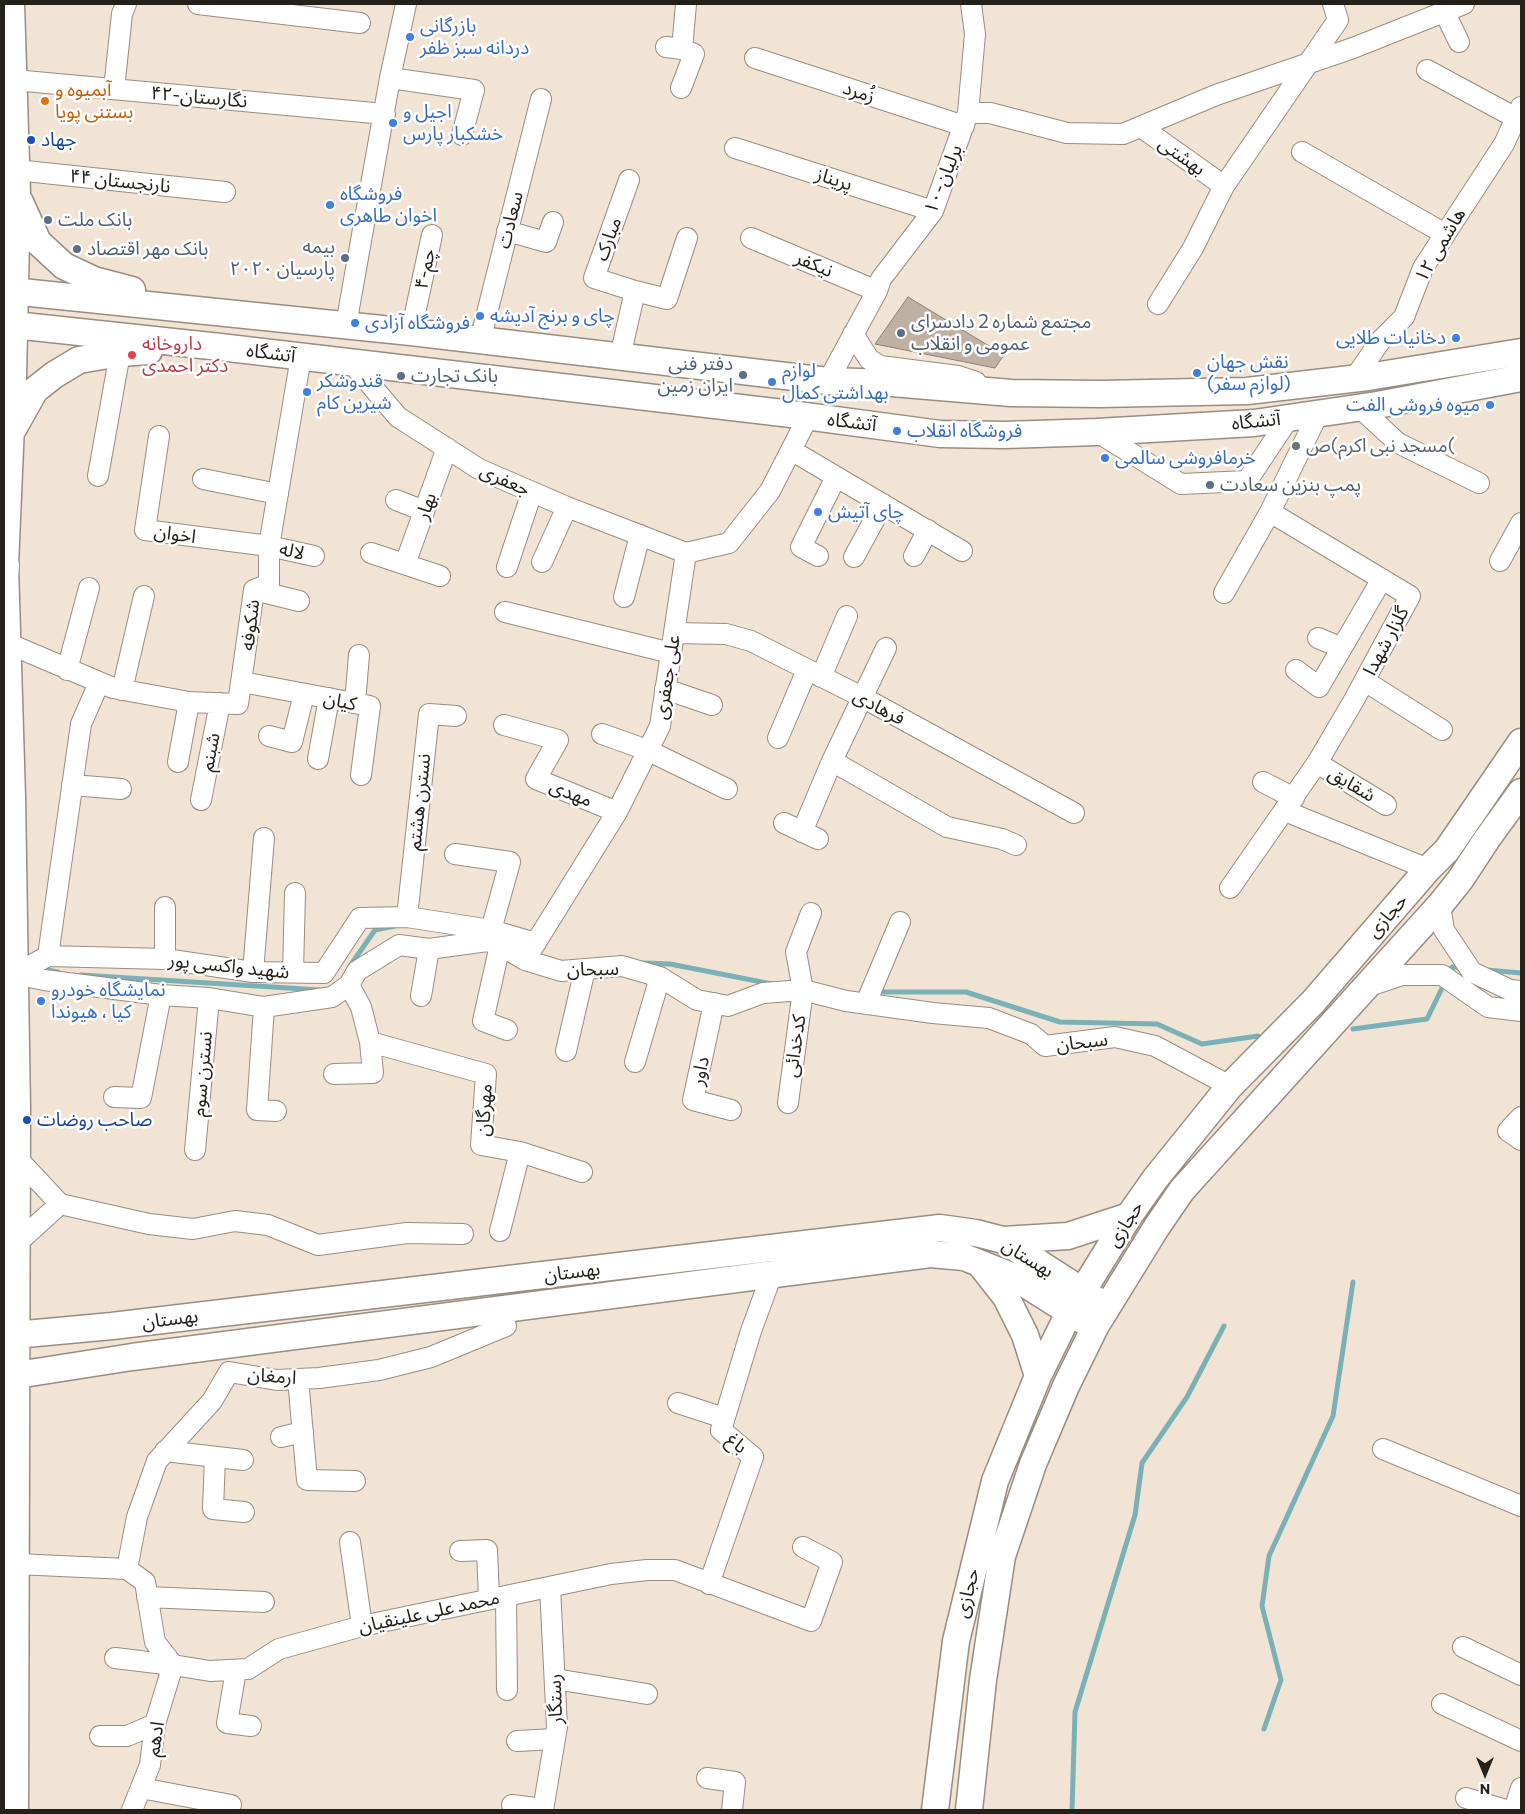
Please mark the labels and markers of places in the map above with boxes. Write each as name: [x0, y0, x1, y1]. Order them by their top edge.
place label: بازرگانی دردانه سبز ظفر: [420, 15, 529, 59]
marker: بازرگانی دردانه سبز ظفر: [404, 31, 416, 43]
place label: آبمیوه و بستنی پویا: [55, 79, 133, 123]
marker: آبمیوه و بستنی پویا: [39, 95, 51, 107]
place label: اجیل و خشکبار پارس: [403, 101, 503, 145]
marker: اجیل و خشکبار پارس: [387, 117, 399, 129]
place label: جهاد: [41, 129, 76, 151]
marker: جهاد: [25, 134, 37, 146]
place label: فروشگاه اخوان طاهری: [340, 183, 437, 227]
marker: فروشگاه اخوان طاهری: [324, 199, 336, 211]
place label: بانک ملت: [58, 209, 132, 231]
marker: بانک ملت: [42, 214, 54, 226]
place label: بیمه پارسیان ۲۰۲۰: [230, 236, 335, 280]
place label: بانک مهر اقتصاد: [87, 238, 208, 260]
marker: بانک مهر اقتصاد: [71, 243, 83, 255]
marker: بیمه پارسیان ۲۰۲۰: [339, 252, 351, 264]
place label: چای و برنج آدیشه: [490, 305, 615, 327]
marker: چای و برنج آدیشه: [474, 310, 486, 322]
place label: مجتمع شماره 2 دادسرای عمومی و انقلاب: [911, 311, 1092, 355]
place label: فروشگاه آزادی: [365, 312, 470, 334]
marker: فروشگاه آزادی: [349, 317, 361, 329]
marker: مجتمع شماره 2 دادسرای عمومی و انقلاب: [895, 327, 907, 339]
place label: دخانیات طلایی: [1336, 327, 1446, 349]
marker: دخانیات طلایی: [1450, 332, 1462, 344]
place label: داروخانه دکتر احمدی: [142, 333, 228, 377]
marker: داروخانه دکتر احمدی: [126, 349, 138, 361]
place label: نقش جهان (لوازم سفر): [1207, 351, 1291, 395]
place label: دفتر فنی ایران زمین: [657, 353, 733, 397]
place label: لوازم بهداشتی کمال: [782, 360, 889, 404]
place label: بانک تجارت: [411, 365, 498, 387]
marker: نقش جهان (لوازم سفر): [1191, 367, 1203, 379]
marker: دفتر فنی ایران زمین: [737, 369, 749, 381]
place label: قندوشکر شیرین کام: [317, 370, 392, 414]
marker: بانک تجارت: [395, 370, 407, 382]
marker: لوازم بهداشتی کمال: [766, 376, 778, 388]
marker: قندوشکر شیرین کام: [301, 386, 313, 398]
place label: میوه فروشی الفت: [1346, 394, 1480, 416]
marker: میوه فروشی الفت: [1484, 399, 1496, 411]
place label: فروشگاه انقلاب: [907, 420, 1022, 442]
marker: فروشگاه انقلاب: [891, 425, 903, 437]
place label: مسجد نبی اکرم)ص(: [1306, 435, 1455, 457]
marker: مسجد نبی اکرم)ص(: [1290, 440, 1302, 452]
place label: خرمافروشی سالمی: [1115, 447, 1256, 469]
marker: خرمافروشی سالمی: [1099, 452, 1111, 464]
place label: پمپ بنزین سعادت: [1220, 474, 1361, 496]
marker: پمپ بنزین سعادت: [1204, 479, 1216, 491]
place label: چای آتیش: [828, 501, 904, 523]
marker: چای آتیش: [812, 506, 824, 518]
place label: نمایشگاه خودرو کیا ، هیوندا: [51, 979, 166, 1023]
marker: نمایشگاه خودرو کیا ، هیوندا: [35, 995, 47, 1007]
place label: صاحب روضات: [37, 1109, 152, 1131]
marker: صاحب روضات: [21, 1114, 33, 1126]

